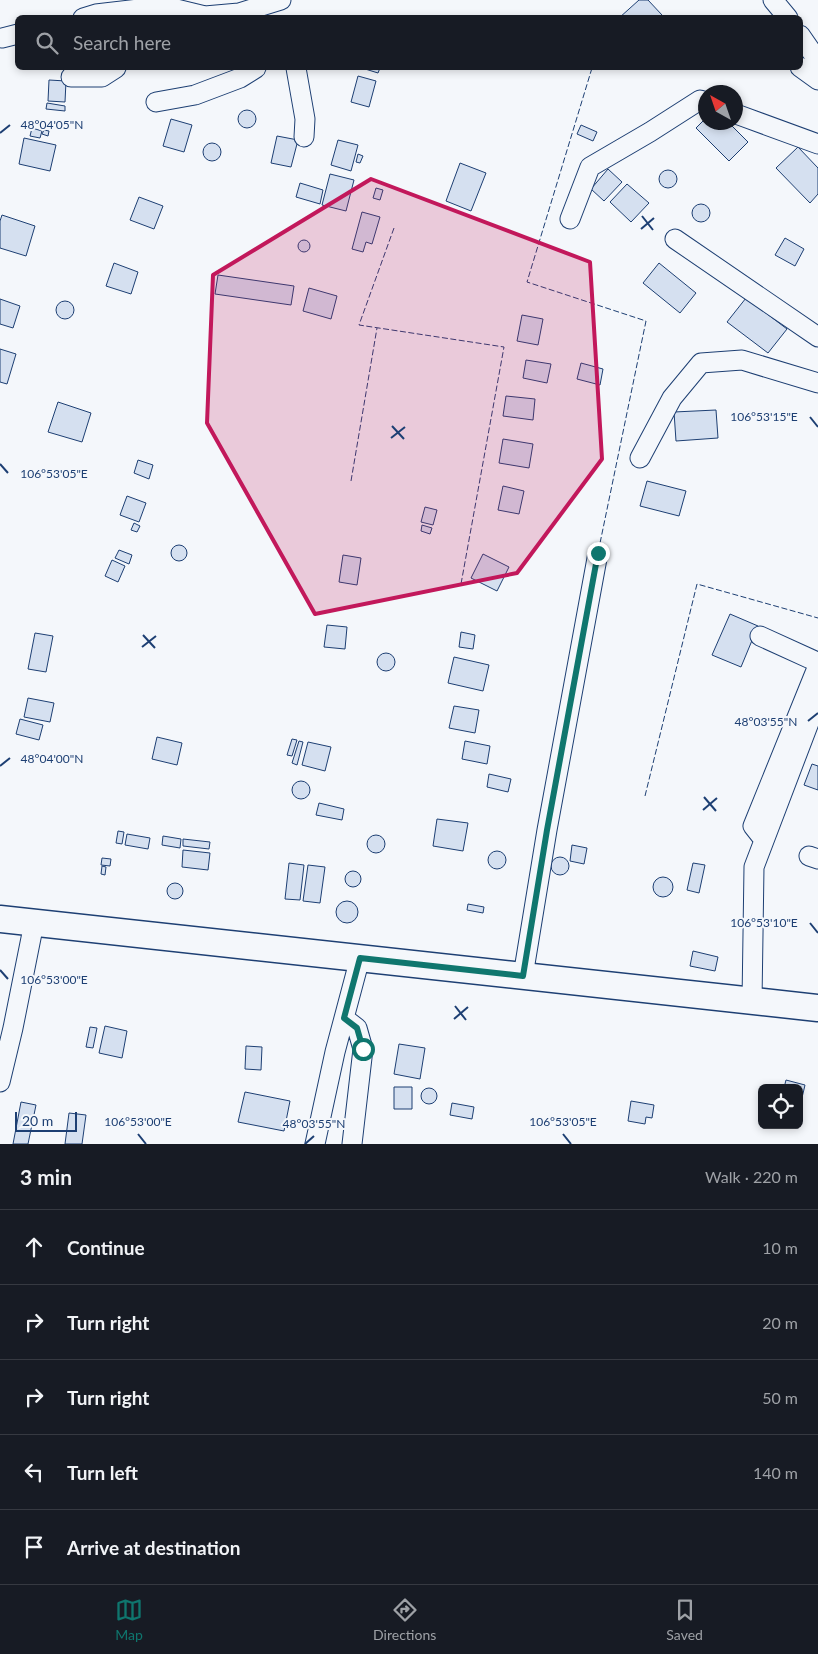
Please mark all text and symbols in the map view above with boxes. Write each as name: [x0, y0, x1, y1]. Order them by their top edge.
search box: [15, 15, 803, 70]
icon: search: [33, 29, 61, 57]
text: Search here: [73, 31, 171, 54]
north arrow: [698, 85, 743, 130]
text: 48°04'05"N: [21, 117, 83, 132]
text: 106°53'15"E: [730, 409, 798, 424]
text: 106°53'05"E: [20, 466, 88, 481]
route end: [587, 542, 610, 565]
text: 48°03'55"N: [735, 714, 797, 729]
text: 48°04'00"N: [21, 751, 83, 766]
text: 106°53'10"E: [730, 915, 798, 930]
text: 106°53'00"E: [20, 972, 88, 987]
route start: [352, 1038, 375, 1061]
map controls: [758, 1084, 803, 1129]
button: locate: [758, 1084, 803, 1129]
scale bar: [15, 1109, 78, 1132]
text: 20 m: [22, 1112, 53, 1129]
text: 106°53'00"E: [104, 1114, 172, 1129]
text: 106°53'05"E: [529, 1114, 597, 1129]
text: 48°03'55"N: [283, 1116, 345, 1131]
text: 3 min: [20, 1164, 72, 1189]
text: Walk · 220 m: [705, 1167, 798, 1186]
icon: ahead: [20, 1233, 48, 1261]
text: Continue: [67, 1236, 145, 1259]
text: 10 m: [762, 1238, 798, 1257]
icon: right: [20, 1308, 48, 1336]
text: Turn right: [67, 1311, 149, 1334]
text: 20 m: [762, 1313, 798, 1332]
icon: right: [20, 1383, 48, 1411]
text: Turn right: [67, 1386, 149, 1409]
text: 50 m: [762, 1388, 798, 1407]
icon: left: [20, 1458, 48, 1486]
text: Turn left: [67, 1461, 138, 1484]
text: 140 m: [753, 1463, 798, 1482]
icon: arrive: [20, 1533, 48, 1561]
text: Arrive at destination: [67, 1536, 240, 1559]
tab: Map: [115, 1596, 143, 1643]
tab: Directions: [373, 1596, 436, 1643]
tab: Saved: [666, 1596, 703, 1643]

